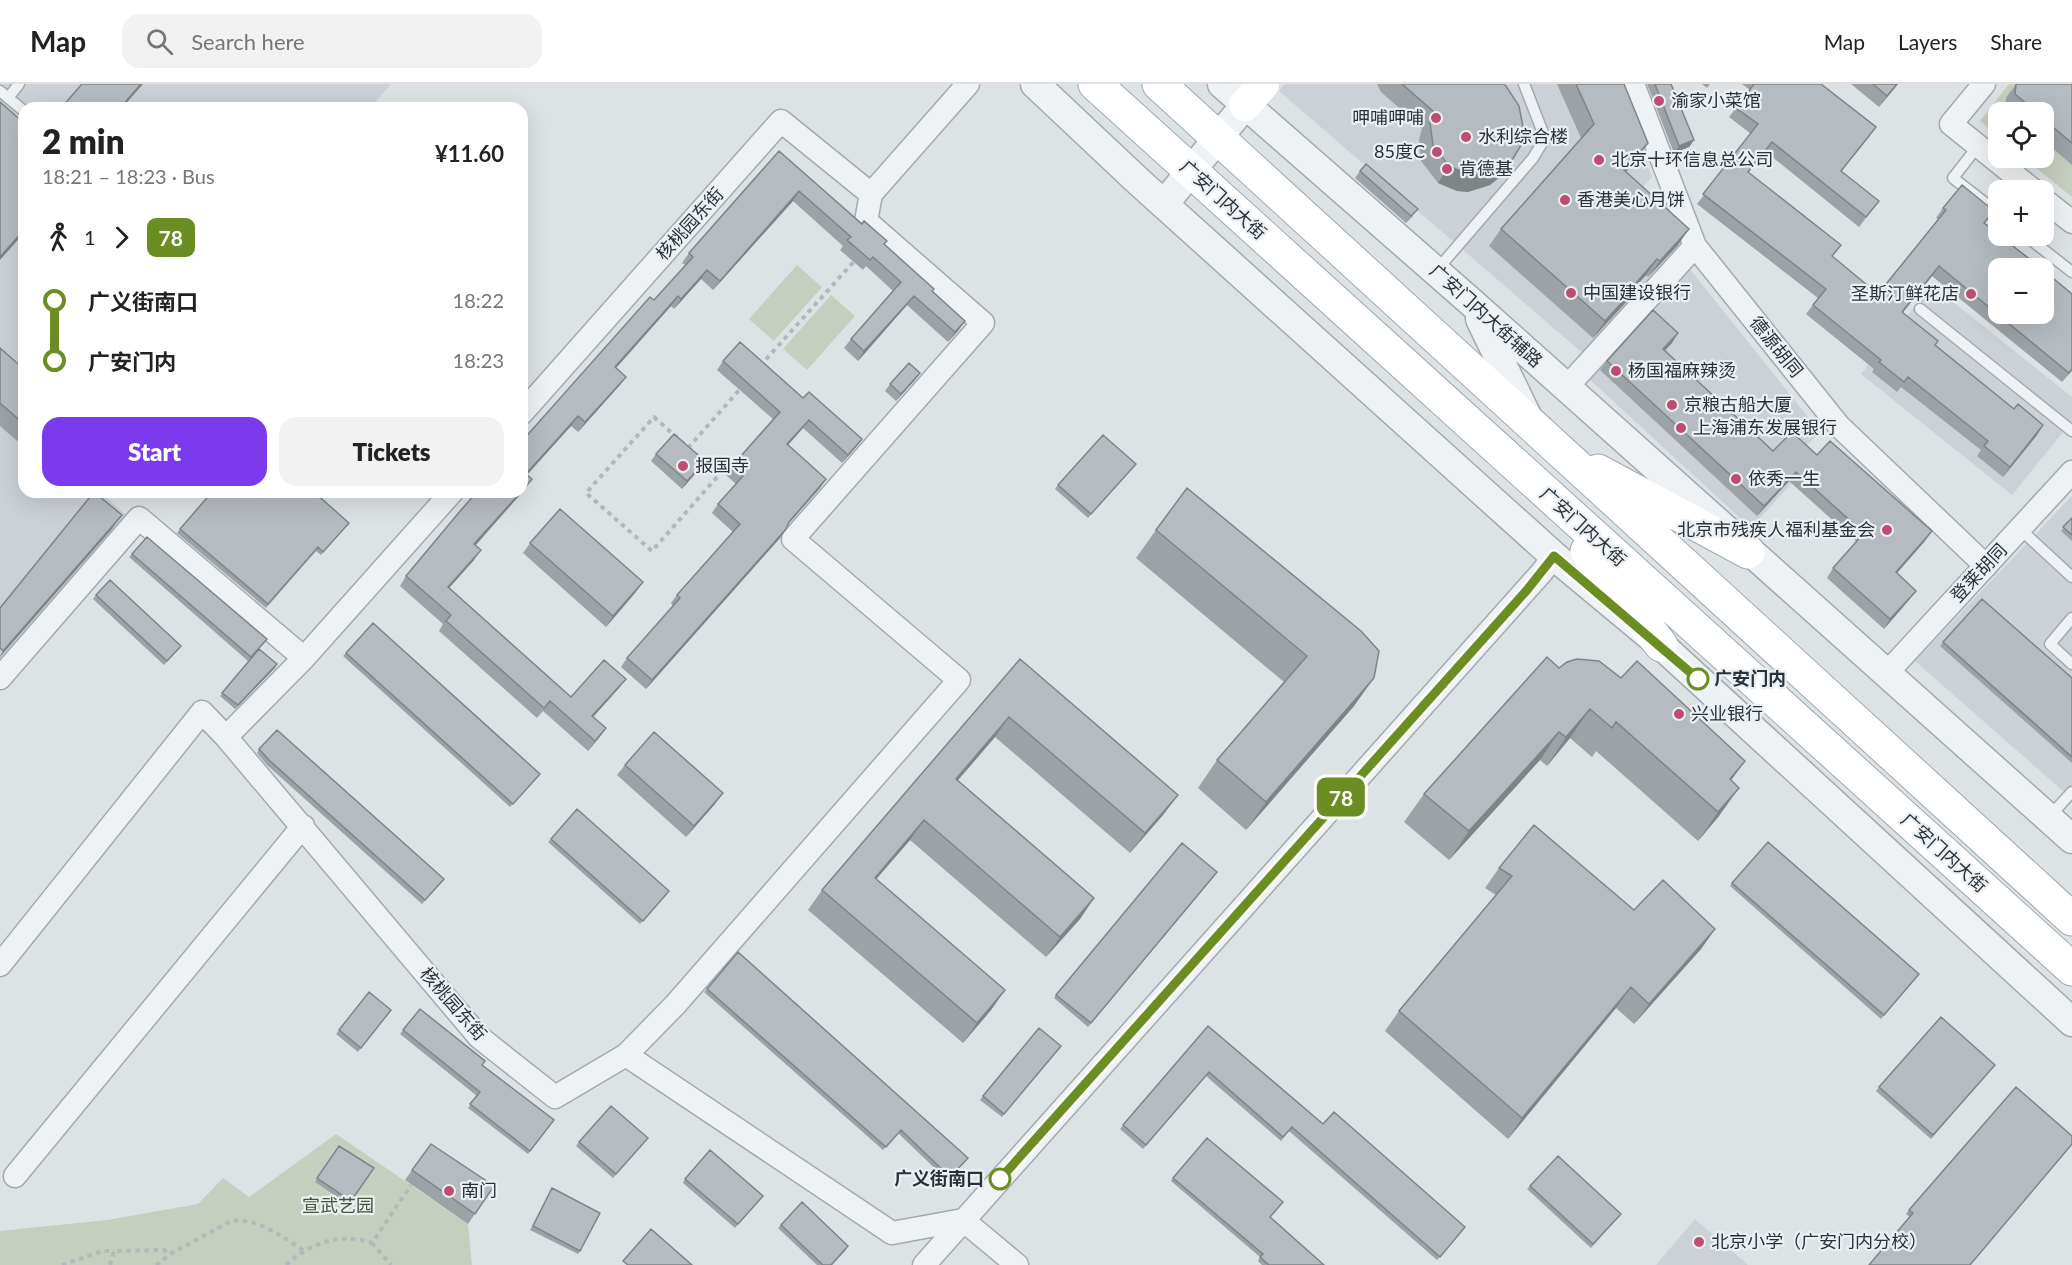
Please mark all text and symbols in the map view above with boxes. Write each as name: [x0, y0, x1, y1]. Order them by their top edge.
search box: [122, 14, 542, 68]
text: Map: [30, 24, 86, 58]
icon: search: [143, 25, 176, 58]
text: Search here: [191, 28, 305, 55]
text: Map: [1824, 29, 1865, 54]
text: Layers: [1898, 29, 1957, 54]
text: Share: [1990, 29, 2042, 54]
place label: 渝家小菜馆: [1671, 89, 1761, 111]
marker: 渝家小菜馆: [1652, 94, 1666, 108]
map controls: [1988, 102, 2054, 324]
button: locate: [1988, 102, 2054, 168]
place label: 呷哺呷哺: [1352, 106, 1424, 128]
marker: 呷哺呷哺: [1429, 111, 1443, 125]
text: 2 min: [42, 121, 124, 161]
place label: 水利综合楼: [1478, 125, 1568, 147]
marker: 水利综合楼: [1459, 130, 1473, 144]
text: ¥11.60: [435, 140, 504, 167]
place label: 85度C: [1374, 140, 1425, 162]
marker: 85度C: [1430, 145, 1444, 159]
place label: 北京十环信息总公司: [1611, 148, 1773, 170]
marker: 北京十环信息总公司: [1592, 153, 1606, 167]
street label: 广安门内大街: [1176, 155, 1271, 244]
place label: 肯德基: [1459, 157, 1513, 179]
marker: 肯德基: [1440, 162, 1454, 176]
text: 18:21 – 18:23 · Bus: [42, 164, 215, 188]
button: +: [1988, 180, 2054, 246]
street label: 核桃园东街: [651, 183, 728, 264]
place label: 香港美心月饼: [1577, 188, 1685, 210]
marker: 香港美心月饼: [1558, 193, 1572, 207]
icon: walk: [42, 221, 75, 254]
icon: forward: [105, 221, 138, 254]
text: 1: [84, 225, 96, 249]
text: 78: [159, 225, 183, 250]
button: −: [1988, 258, 2054, 324]
street label: 广安门内大街辅路: [1426, 259, 1548, 372]
place label: 中国建设银行: [1583, 281, 1691, 303]
place label: 圣斯汀鲜花店: [1851, 282, 1959, 304]
marker: 中国建设银行: [1564, 286, 1578, 300]
marker: 圣斯汀鲜花店: [1964, 287, 1978, 301]
text: 广义街南口: [88, 288, 198, 315]
text: 18:22: [453, 288, 504, 312]
street label: 德源胡同: [1746, 311, 1808, 381]
text: 广安门内: [88, 348, 176, 375]
text: 18:23: [453, 348, 504, 372]
place label: 杨国福麻辣烫: [1628, 359, 1736, 381]
marker: 杨国福麻辣烫: [1609, 364, 1623, 378]
place label: 京粮古船大厦: [1684, 393, 1792, 415]
marker: 京粮古船大厦: [1665, 398, 1679, 412]
place label: 上海浦东发展银行: [1693, 416, 1837, 438]
button: Start: [42, 417, 267, 486]
button: Tickets: [279, 417, 504, 486]
marker: 上海浦东发展银行: [1674, 421, 1688, 435]
place label: 报国寺: [695, 454, 749, 476]
marker: 报国寺: [676, 459, 690, 473]
place label: 依秀一生: [1748, 467, 1820, 489]
marker: 依秀一生: [1729, 472, 1743, 486]
street label: 广安门内大街: [1536, 482, 1631, 571]
place label: 北京市残疾人福利基金会: [1677, 518, 1875, 540]
marker: 北京市残疾人福利基金会: [1880, 523, 1894, 537]
street label: 登莱胡同: [1946, 538, 2011, 606]
place label: 广安门内: [1714, 667, 1786, 689]
marker: 广安门内: [1687, 668, 1709, 690]
place label: 兴业银行: [1691, 702, 1763, 724]
marker: 兴业银行: [1672, 707, 1686, 721]
line badge: 78: [1314, 778, 1368, 816]
text: 78: [1329, 785, 1353, 810]
street label: 广安门内大街: [1897, 808, 1992, 897]
street label: 核桃园东街: [416, 962, 492, 1045]
place label: 广义街南口: [894, 1167, 984, 1189]
marker: 广义街南口: [989, 1168, 1011, 1190]
place label: 南门: [461, 1179, 497, 1201]
marker: 南门: [442, 1184, 456, 1198]
park label: 宣武艺园: [302, 1194, 374, 1216]
place label: 北京小学（广安门内分校）: [1711, 1230, 1927, 1252]
marker: 北京小学（广安门内分校）: [1692, 1235, 1706, 1249]

